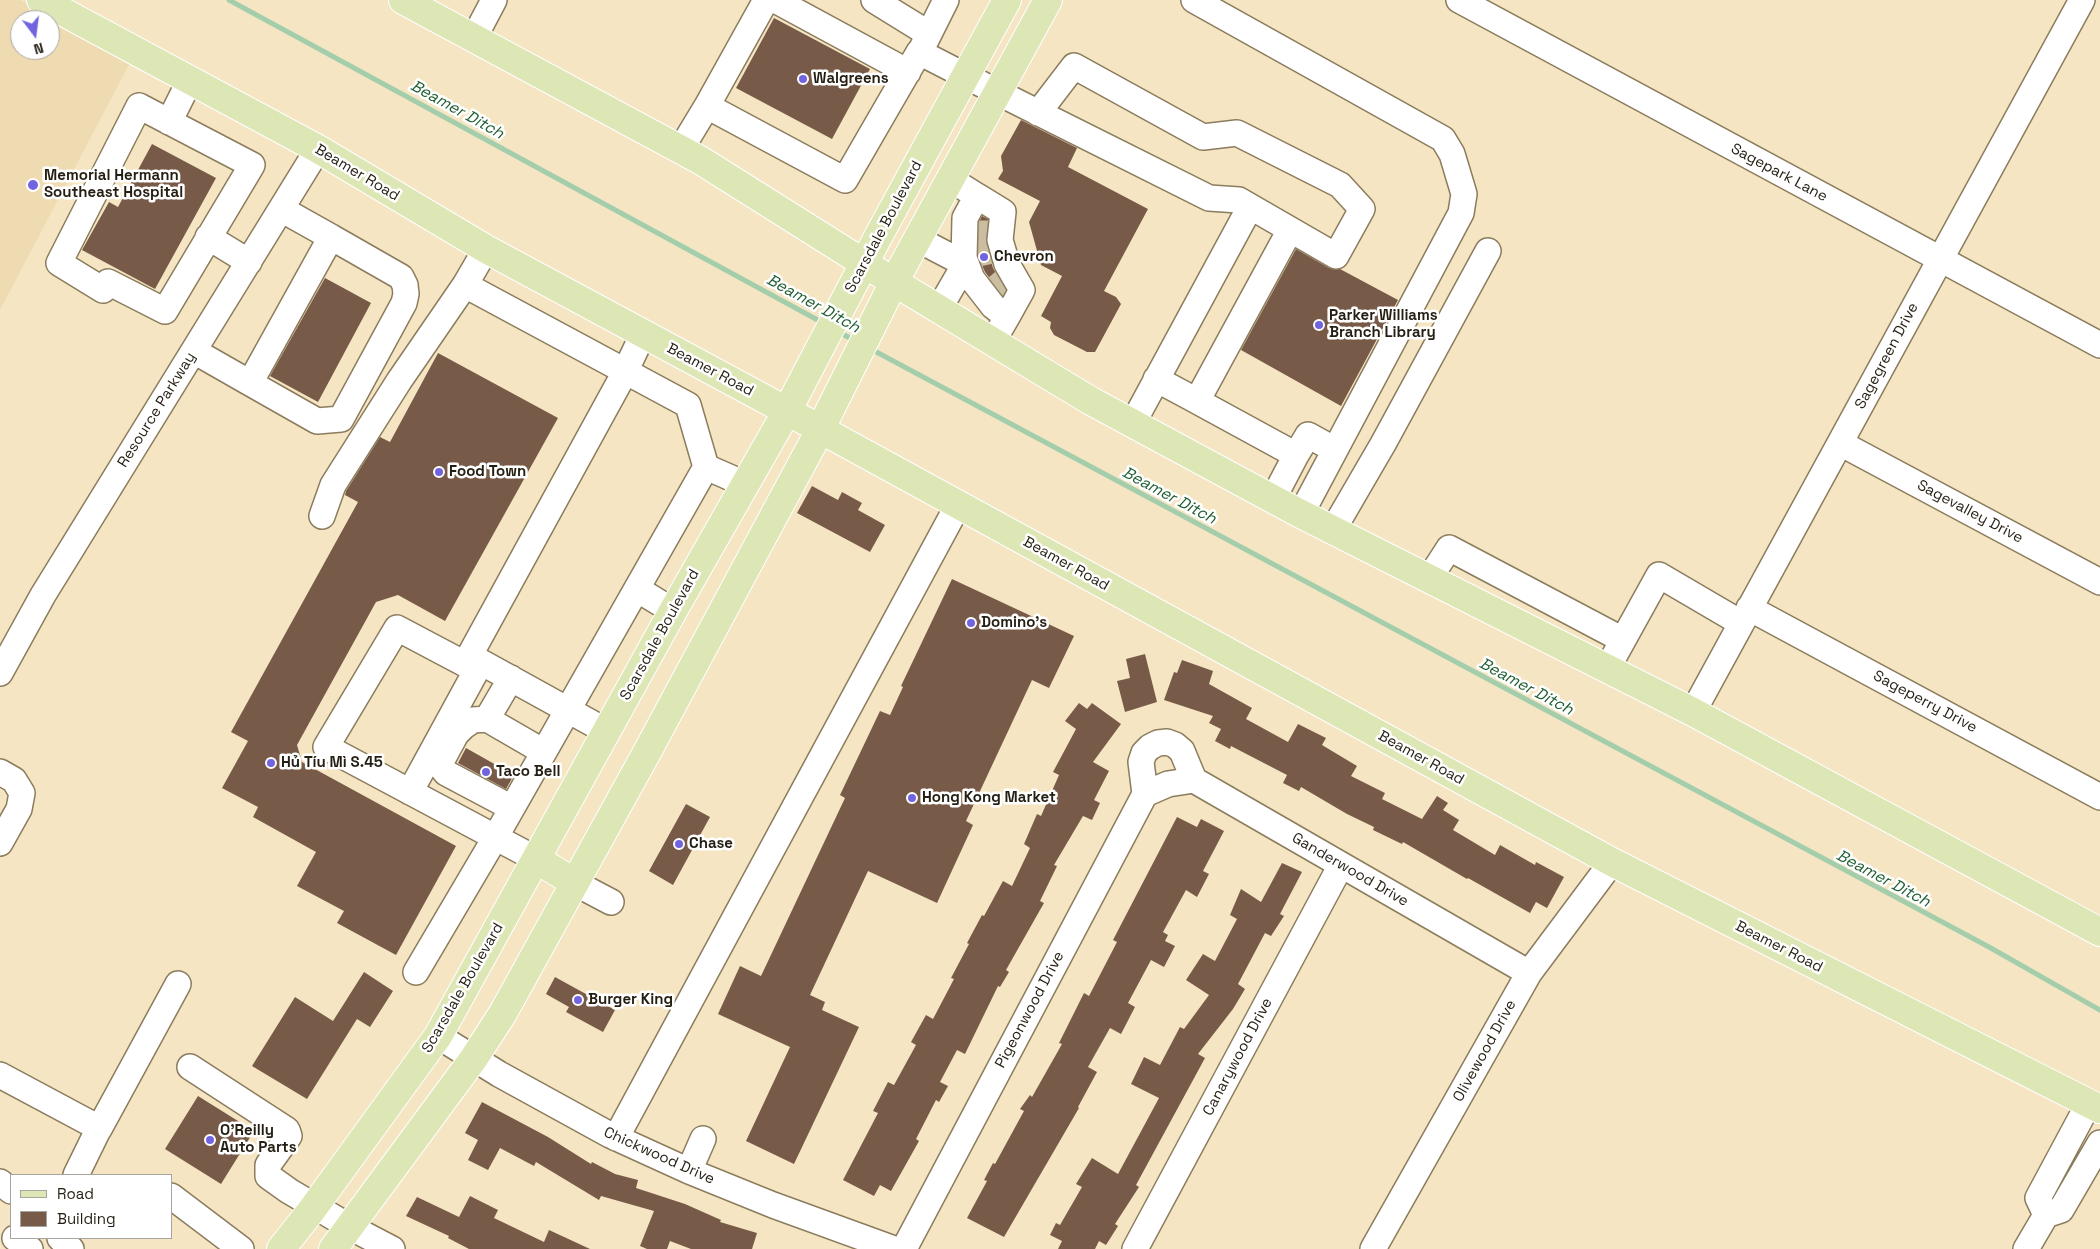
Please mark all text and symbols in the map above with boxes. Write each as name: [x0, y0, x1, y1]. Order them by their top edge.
north arrow: [10, 10, 60, 60]
text: N: [32, 39, 45, 58]
place label: Walgreens: [813, 70, 889, 88]
marker: Walgreens: [797, 73, 809, 85]
water label: Beamer Ditch: [407, 76, 507, 144]
street label: Sagepark Lane: [1728, 140, 1830, 206]
street label: Beamer Road: [311, 141, 403, 205]
street label: Scarsdale Boulevard: [842, 158, 926, 296]
place label: Memorial Hermann Southeast Hospital: [44, 167, 183, 202]
marker: Memorial Hermann Southeast Hospital: [26, 178, 40, 192]
place label: Chevron: [994, 248, 1054, 266]
marker: Chevron: [978, 251, 990, 263]
water label: Beamer Ditch: [763, 270, 863, 338]
street label: Sagegreen Drive: [1851, 300, 1923, 412]
place label: Parker Williams Branch Library: [1329, 307, 1438, 342]
marker: Parker Williams Branch Library: [1313, 319, 1325, 331]
street label: Beamer Road: [664, 340, 756, 400]
street label: Resource Parkway: [114, 349, 200, 471]
place label: Food Town: [449, 463, 526, 481]
water label: Beamer Ditch: [1119, 463, 1219, 529]
marker: Food Town: [433, 466, 445, 478]
street label: Sagevalley Drive: [1914, 476, 2026, 548]
street label: Beamer Road: [1020, 533, 1112, 595]
street label: Scarsdale Boulevard: [616, 566, 704, 704]
place label: Domino's: [981, 614, 1047, 632]
marker: Domino's: [965, 617, 977, 629]
water label: Beamer Ditch: [1476, 654, 1576, 720]
street label: Sageperry Drive: [1870, 667, 1980, 737]
street label: Beamer Road: [1375, 727, 1467, 789]
place label: Hủ Tíu Mì S.45: [281, 754, 383, 772]
marker: Hủ Tíu Mì S.45: [265, 757, 277, 769]
place label: Taco Bell: [496, 763, 560, 781]
marker: Taco Bell: [480, 766, 492, 778]
place label: Hong Kong Market: [922, 789, 1056, 807]
marker: Hong Kong Market: [906, 792, 918, 804]
street label: Ganderwood Drive: [1288, 829, 1412, 911]
place label: Chase: [689, 835, 733, 853]
marker: Chase: [673, 838, 685, 850]
water label: Beamer Ditch: [1833, 846, 1933, 912]
street label: Beamer Road: [1732, 917, 1826, 977]
street label: Scarsdale Boulevard: [418, 920, 508, 1056]
street label: Pigeonwood Drive: [992, 949, 1068, 1071]
place label: Burger King: [588, 991, 673, 1009]
marker: Burger King: [572, 994, 584, 1006]
street label: Canarywood Drive: [1199, 995, 1277, 1119]
street label: Olivewood Drive: [1450, 997, 1520, 1105]
place label: O'Reilly Auto Parts: [220, 1122, 297, 1157]
street label: Chickwood Drive: [601, 1123, 717, 1189]
marker: O'Reilly Auto Parts: [204, 1134, 216, 1146]
legend: [10, 1174, 172, 1239]
text: Road: [57, 1184, 94, 1203]
text: Building: [57, 1209, 116, 1228]

